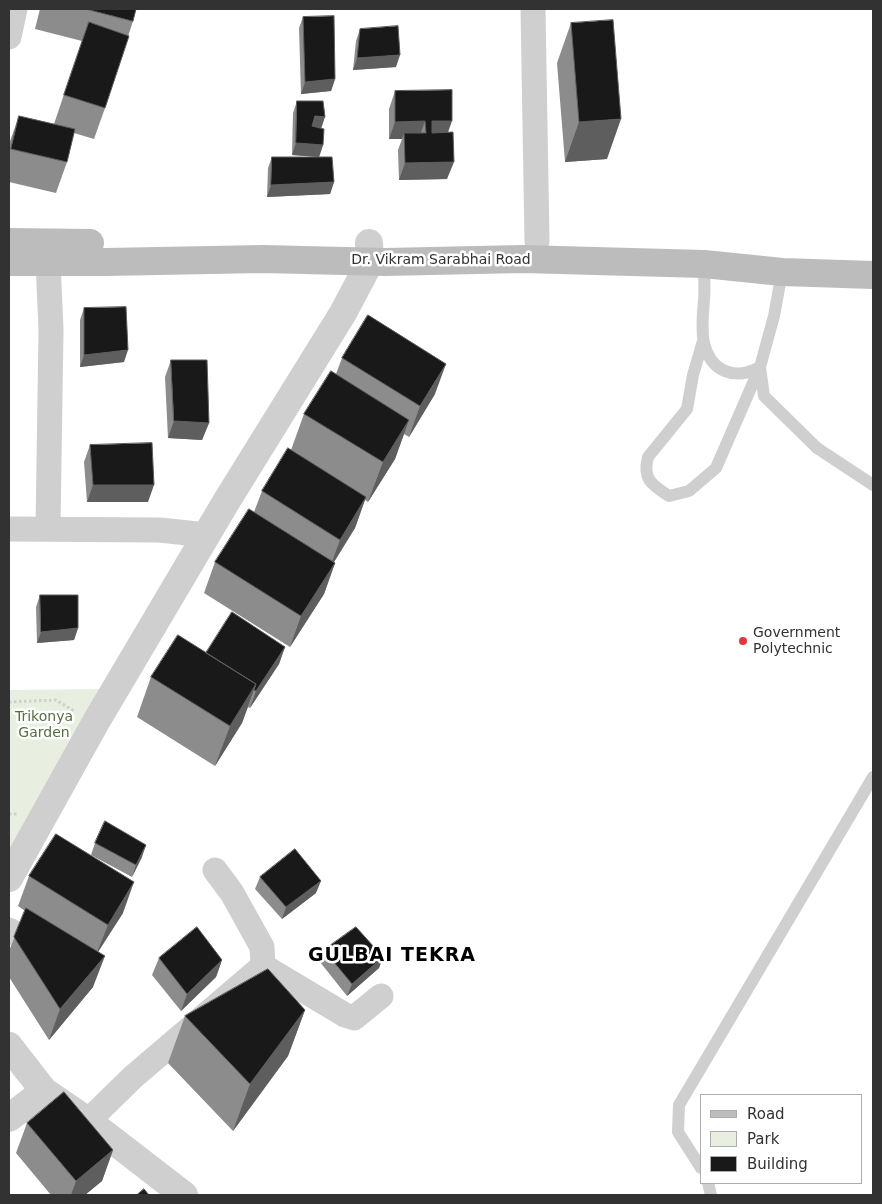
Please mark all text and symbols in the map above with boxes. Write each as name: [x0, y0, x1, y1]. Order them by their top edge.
street label: Dr. Vikram Sarabhai Road: [351, 252, 531, 268]
place label: Government Polytechnic: [753, 625, 840, 658]
marker: Government Polytechnic: [737, 635, 749, 647]
park label: Trikonya Garden: [15, 709, 73, 742]
district label: GULBAI TEKRA: [307, 945, 477, 967]
legend: [700, 1094, 862, 1184]
text: Road: [747, 1105, 785, 1123]
text: Park: [747, 1130, 779, 1148]
text: Building: [747, 1155, 808, 1173]

